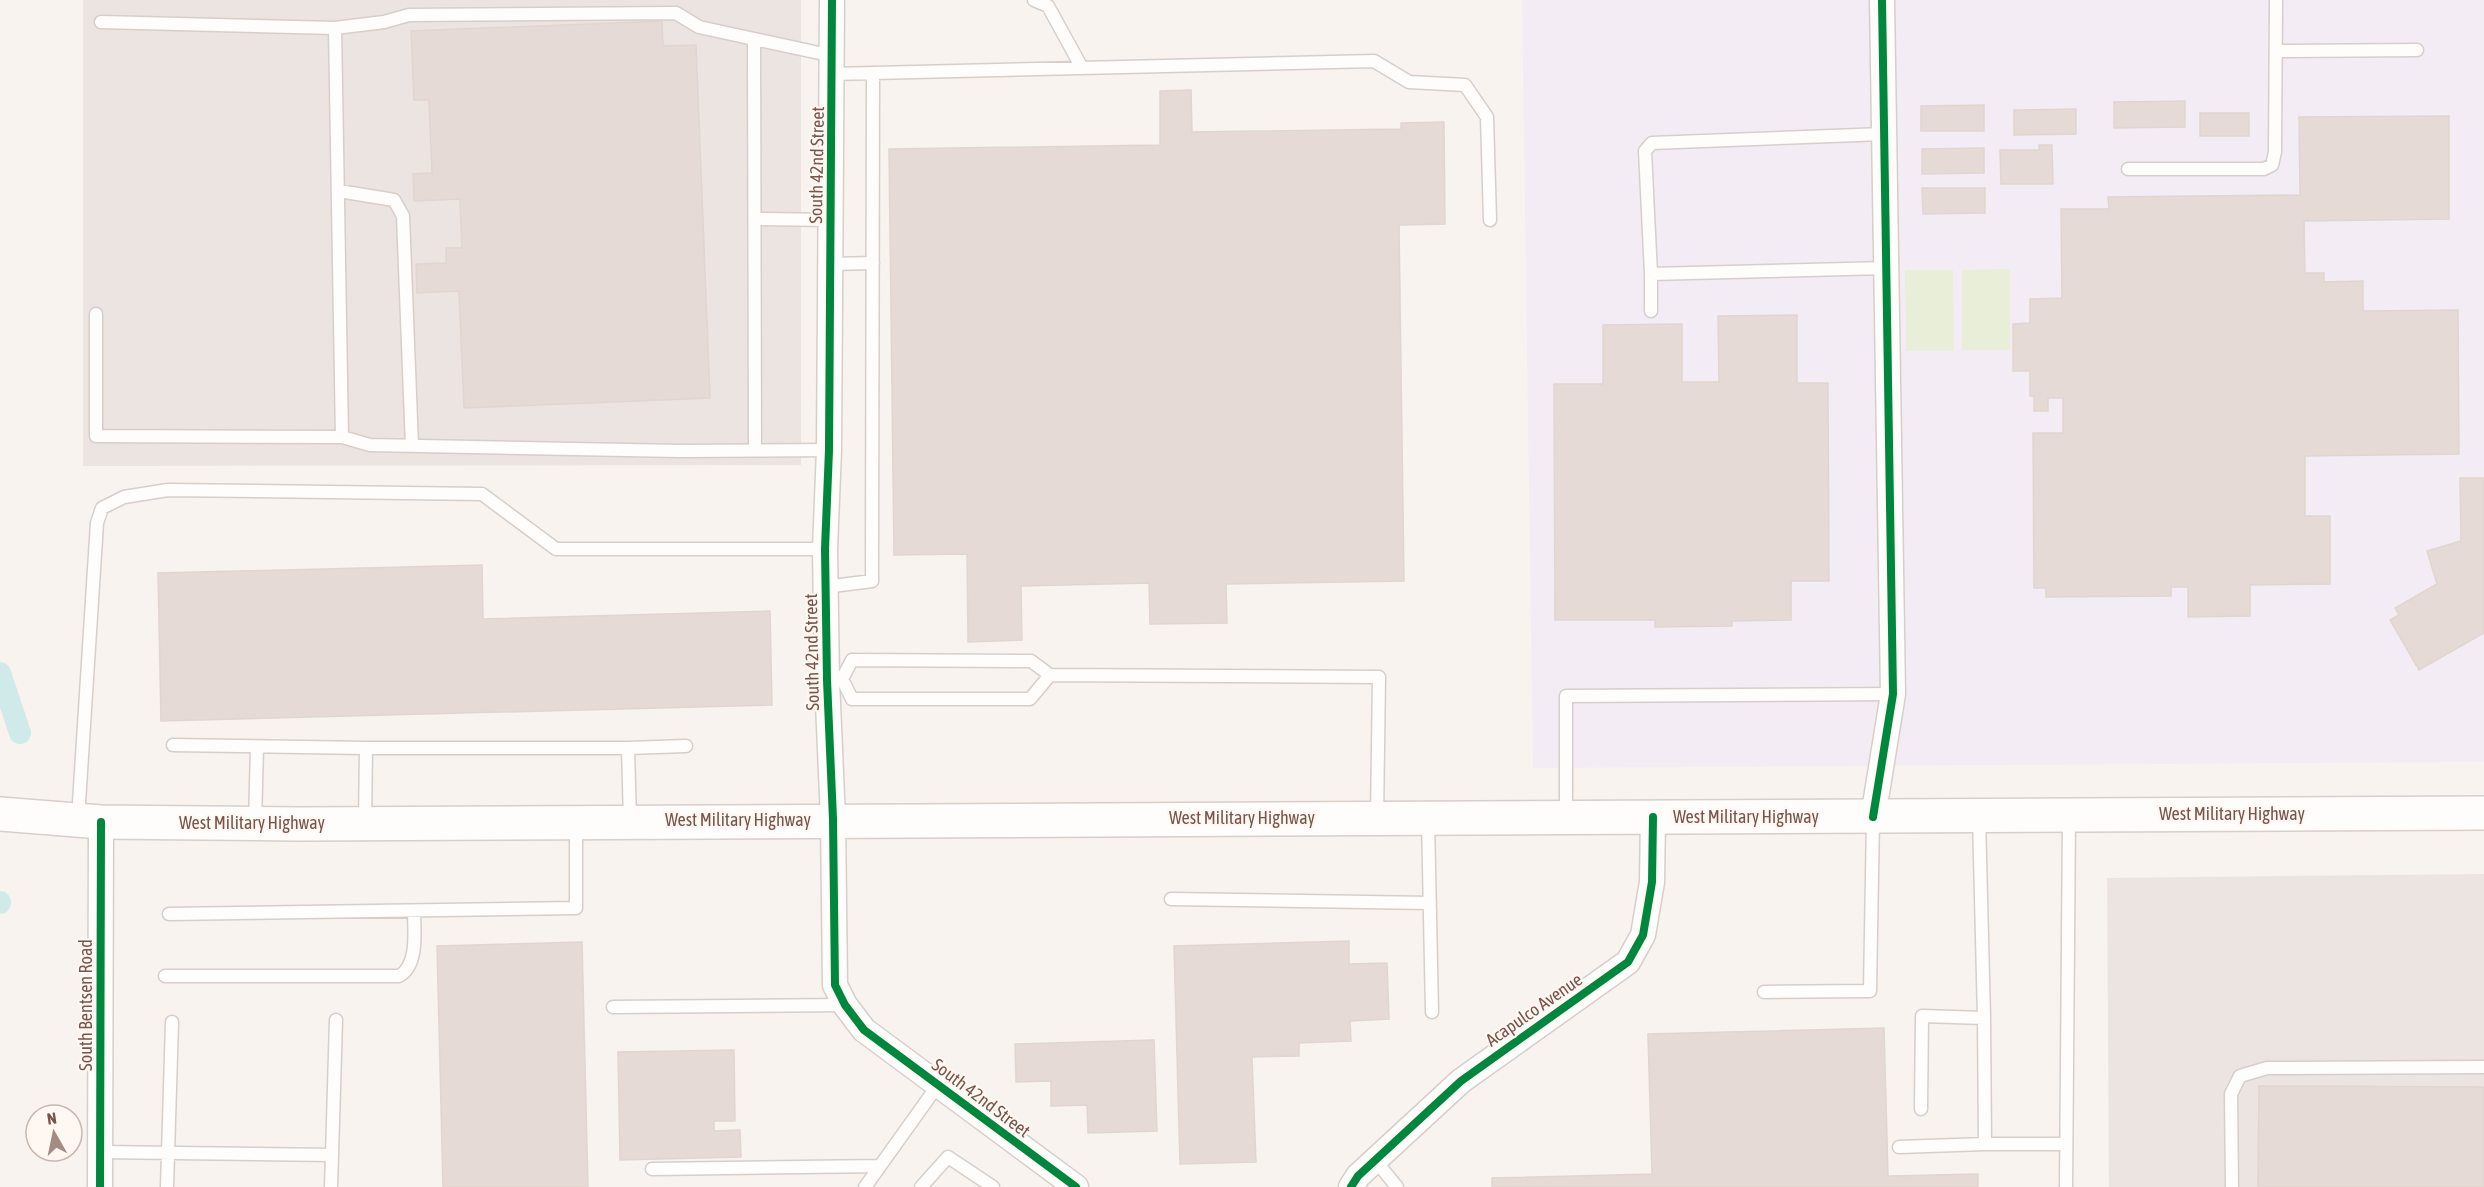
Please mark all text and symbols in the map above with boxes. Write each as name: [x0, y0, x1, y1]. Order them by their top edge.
street label: South 42nd Street: [805, 106, 828, 224]
street label: South 42nd Street: [800, 593, 823, 711]
street label: West Military Highway: [2159, 803, 2305, 824]
street label: West Military Highway: [1673, 806, 1819, 827]
street label: West Military Highway: [1169, 807, 1315, 828]
street label: West Military Highway: [665, 809, 811, 830]
street label: West Military Highway: [179, 812, 325, 833]
street label: South Bentsen Road: [75, 939, 96, 1071]
street label: Acapulco Avenue: [1481, 969, 1586, 1051]
street label: South 42nd Street: [928, 1054, 1034, 1141]
north arrow: [24, 1103, 84, 1163]
text: N: [46, 1109, 58, 1128]

